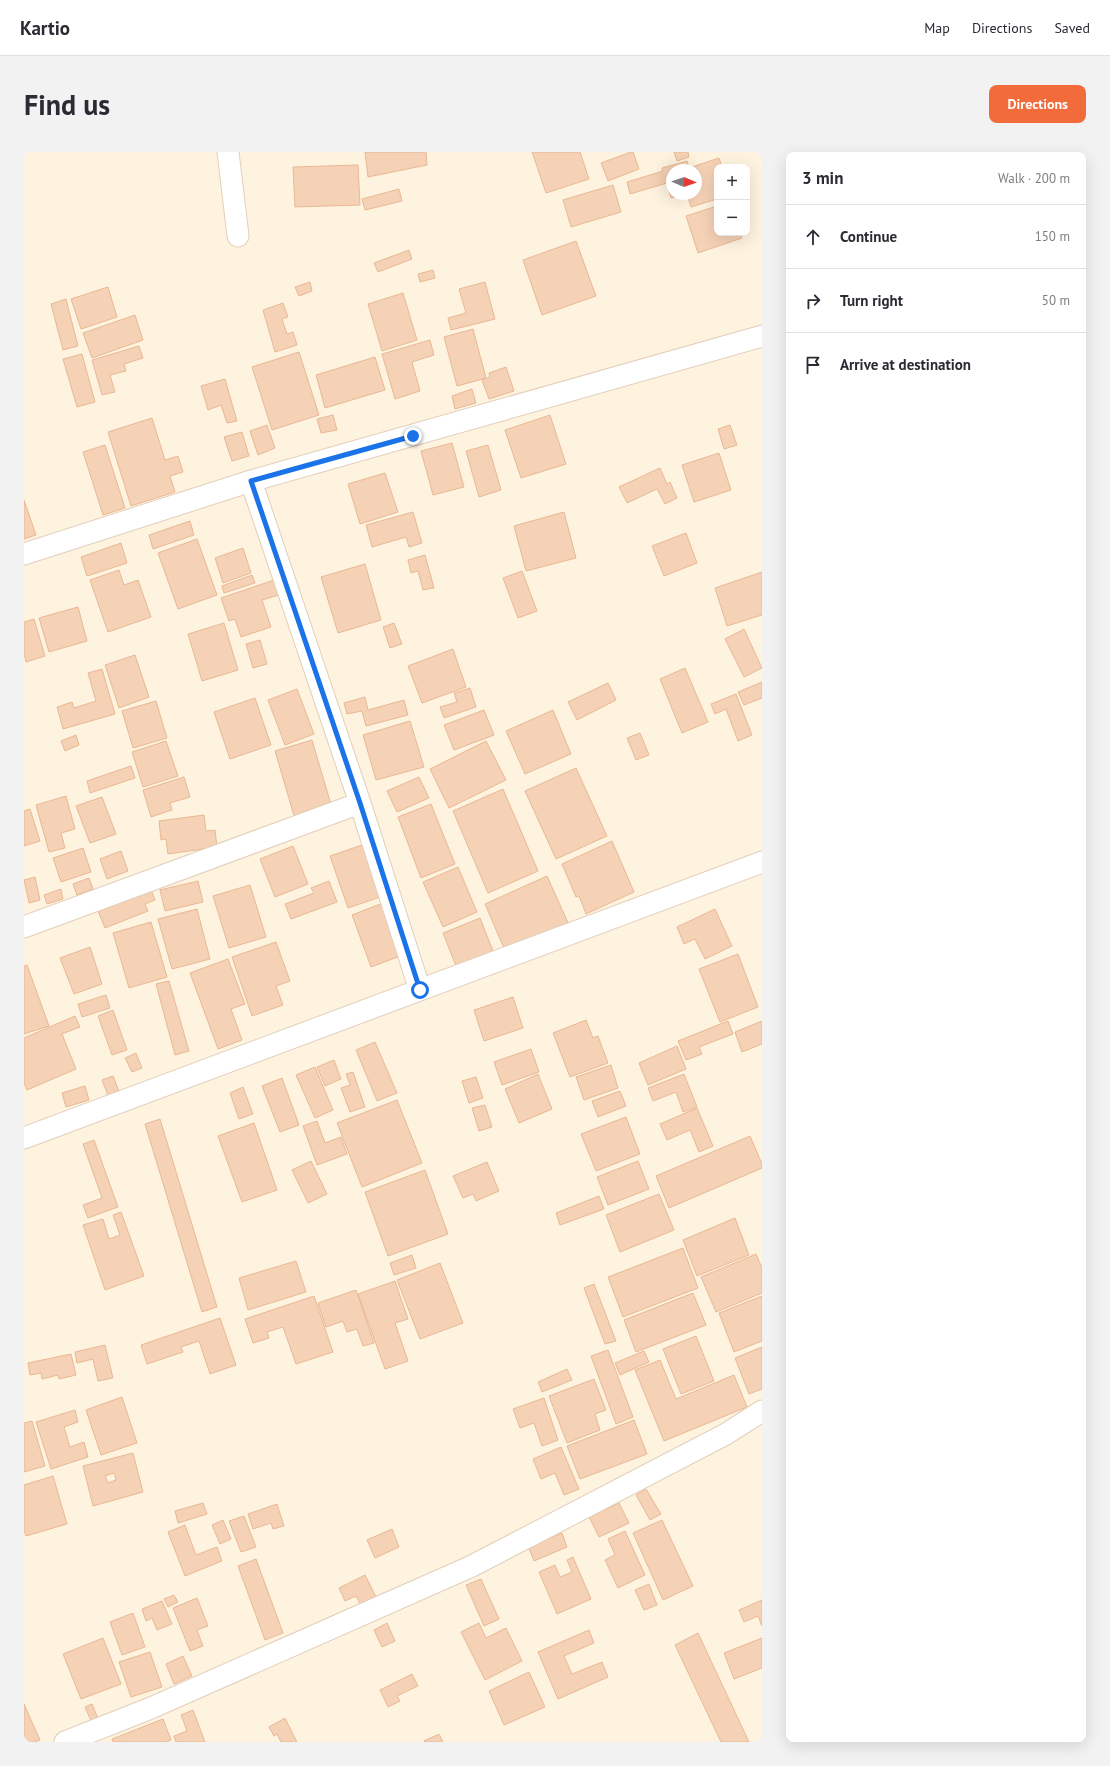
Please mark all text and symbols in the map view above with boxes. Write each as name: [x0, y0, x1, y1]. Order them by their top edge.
text: Kartio: [20, 16, 70, 40]
text: Map: [924, 19, 950, 37]
text: Directions: [972, 19, 1032, 37]
text: Saved: [1054, 19, 1090, 37]
button: Directions: [989, 85, 1086, 123]
text: Find us: [24, 86, 110, 123]
north arrow: [666, 164, 702, 200]
map controls: [714, 164, 750, 236]
button: +: [714, 164, 750, 200]
text: 3 min: [802, 167, 843, 189]
text: Walk · 200 m: [998, 170, 1070, 187]
button: −: [714, 200, 750, 236]
icon: ahead: [802, 226, 824, 248]
text: Continue: [840, 227, 897, 246]
text: 150 m: [1035, 228, 1070, 245]
icon: right: [802, 290, 824, 312]
text: Turn right: [840, 291, 903, 310]
text: 50 m: [1042, 292, 1070, 309]
icon: arrive: [802, 354, 824, 376]
text: Arrive at destination: [840, 355, 971, 374]
route end: [404, 427, 422, 445]
route start: [411, 981, 429, 999]

